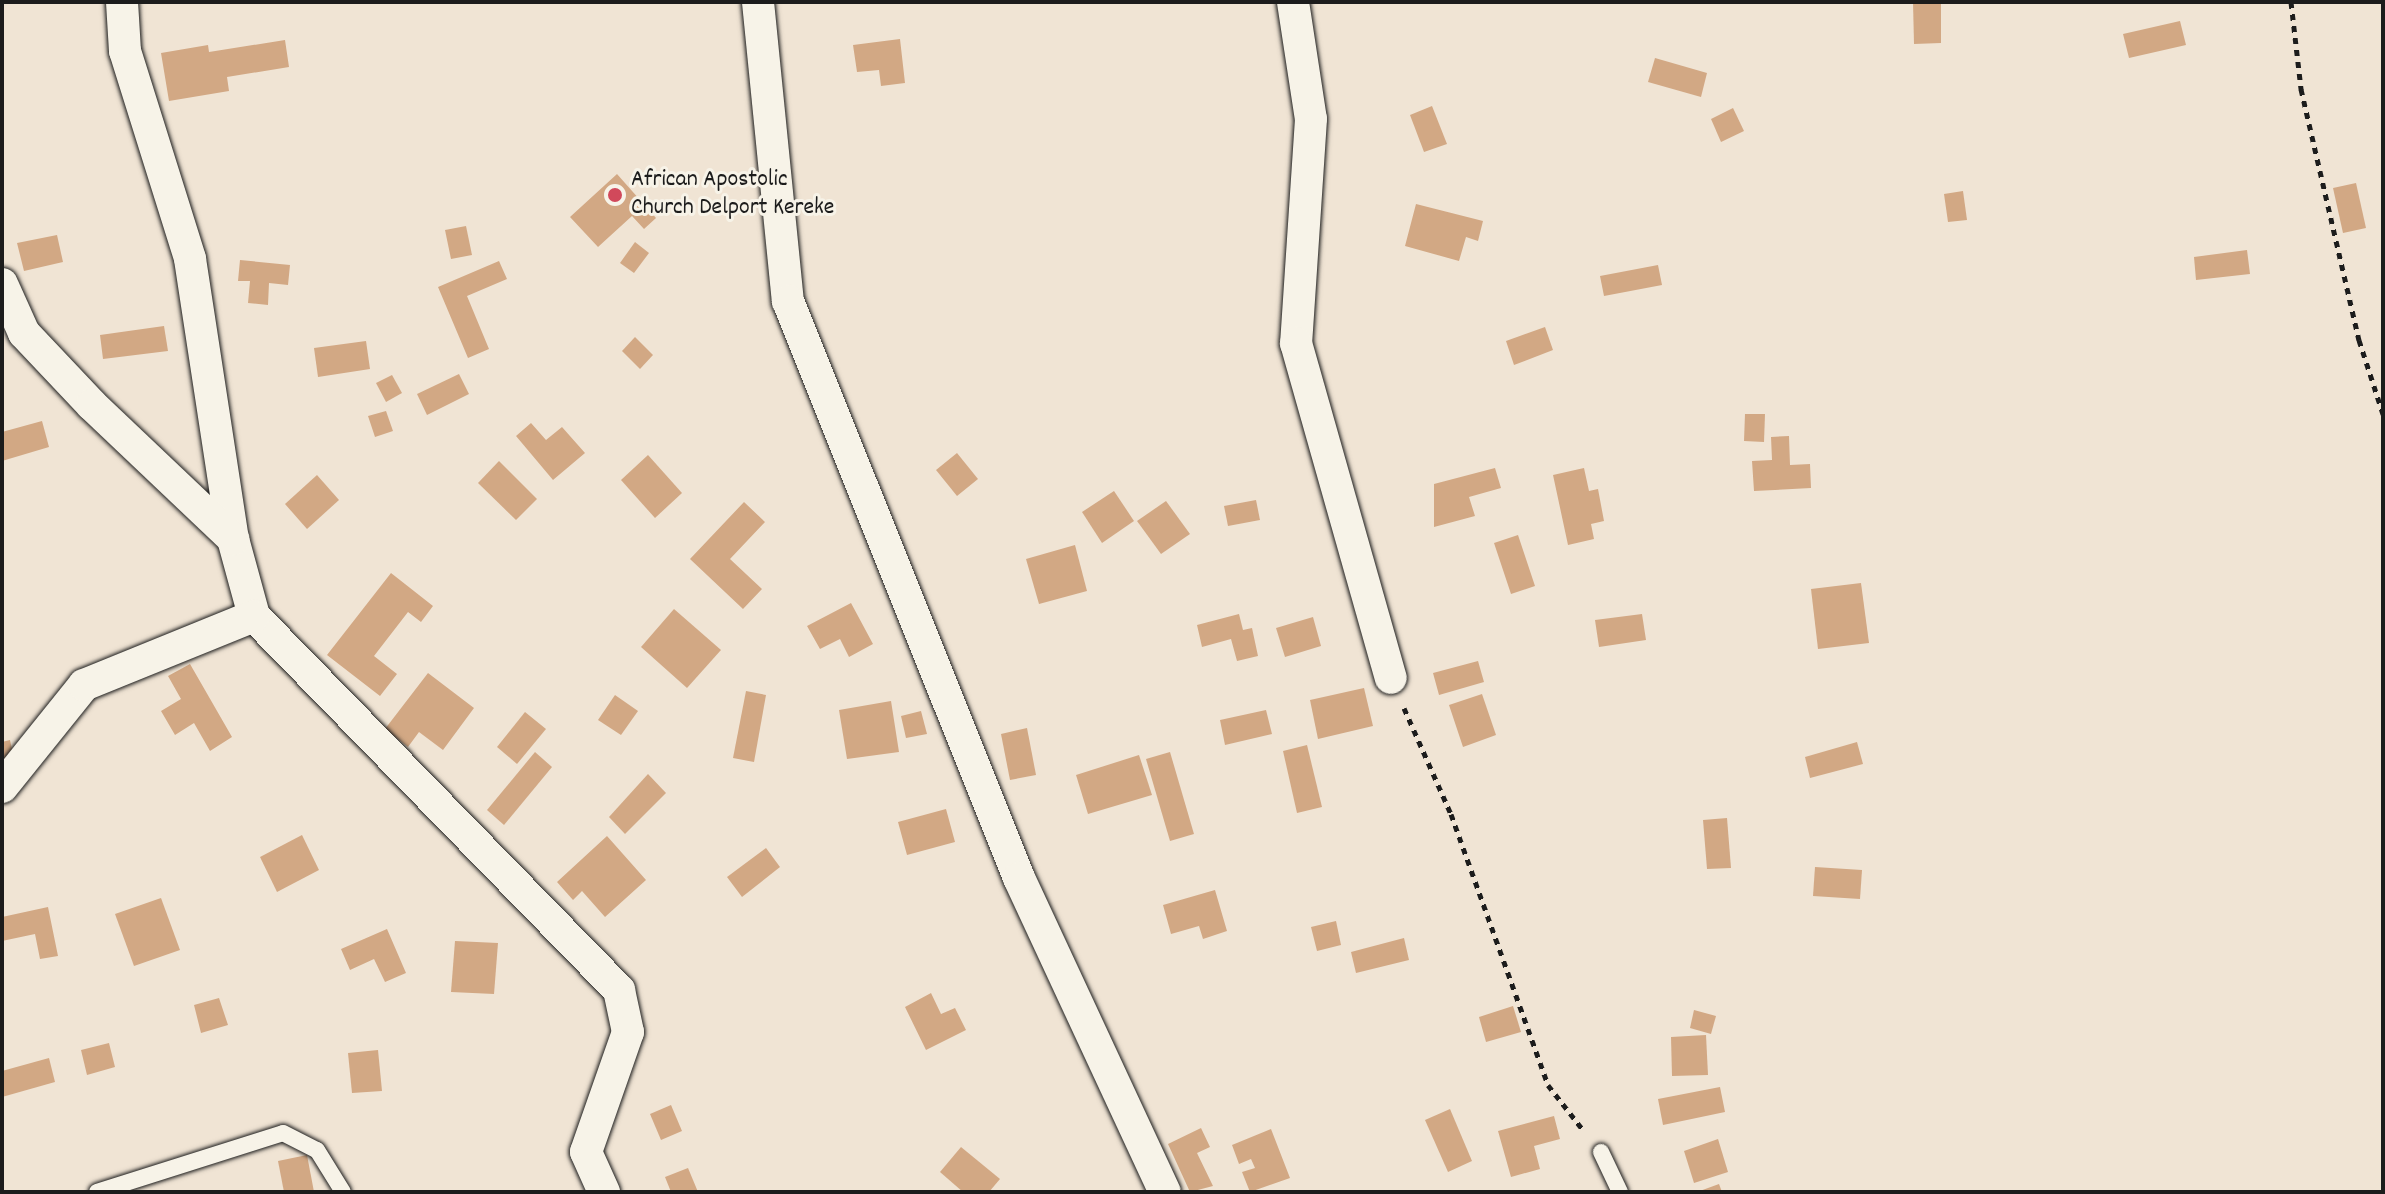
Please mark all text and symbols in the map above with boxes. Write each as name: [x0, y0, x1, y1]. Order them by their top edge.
place label: African Apostolic Church Delport Kereke: [631, 167, 834, 223]
marker: African Apostolic Church Delport Kereke: [606, 186, 624, 204]

